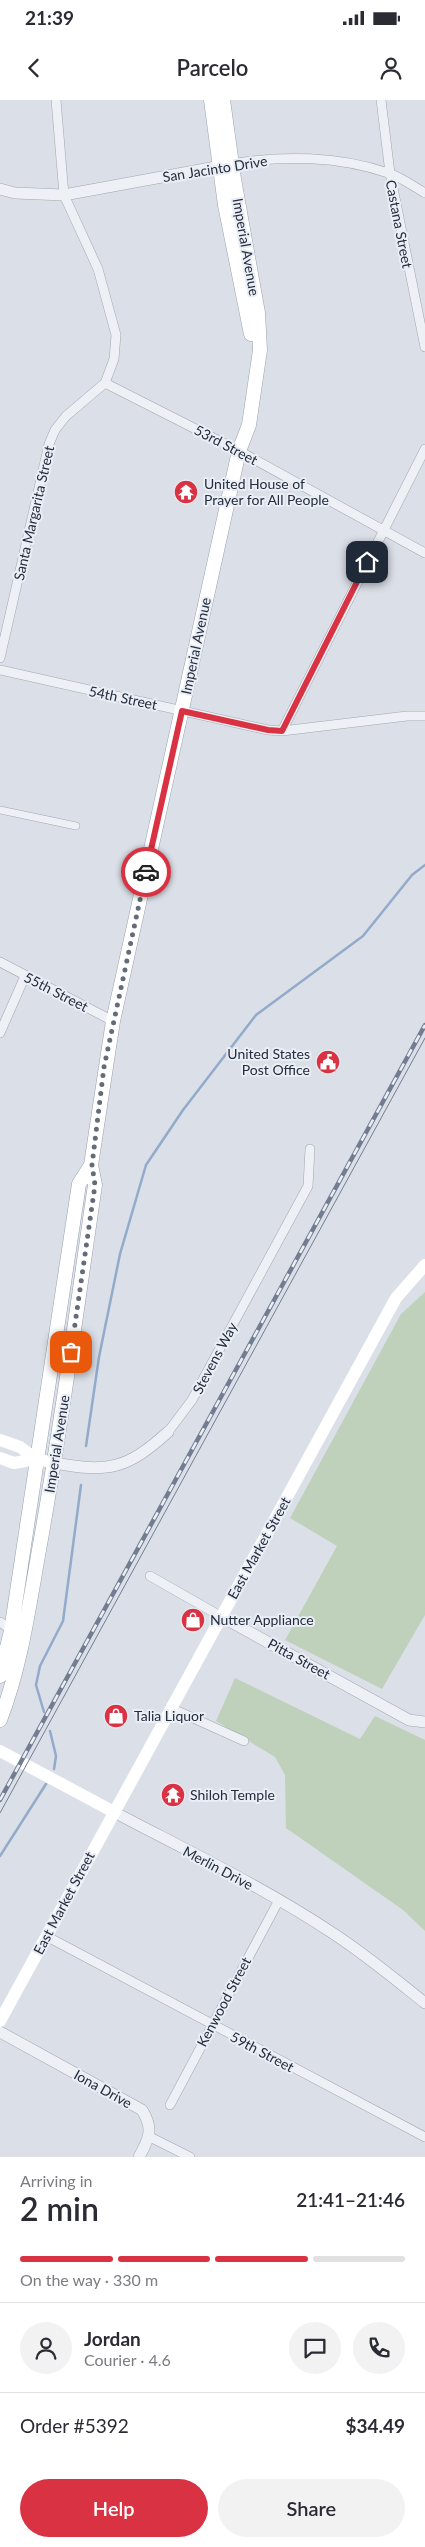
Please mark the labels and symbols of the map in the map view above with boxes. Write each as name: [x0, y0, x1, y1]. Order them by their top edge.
street label: San Jacinto Drive: [161, 152, 268, 185]
street label: Castana Street: [383, 178, 416, 269]
street label: Imperial Avenue: [230, 197, 263, 297]
street label: 53rd Street: [192, 421, 261, 468]
street label: Santa Margarita Street: [10, 444, 57, 582]
place label: United House of Prayer for All People: [204, 475, 329, 508]
temple icon: United House of Prayer for All People: [173, 479, 199, 505]
pin: [346, 541, 388, 583]
street label: Imperial Avenue: [177, 596, 214, 696]
street label: 54th Street: [87, 682, 159, 713]
courier: [121, 847, 171, 897]
street label: 55th Street: [21, 968, 91, 1015]
place label: United States Post Office: [227, 1045, 310, 1078]
public building icon: United States Post Office: [315, 1049, 341, 1075]
street label: Stevens Way: [189, 1318, 241, 1397]
pin: [50, 1331, 92, 1373]
street label: Imperial Avenue: [40, 1394, 73, 1494]
street label: East Market Street: [223, 1494, 294, 1602]
shop icon: Nutter Appliance: [180, 1607, 206, 1633]
place label: Nutter Appliance: [210, 1611, 314, 1628]
street label: Pitta Street: [265, 1634, 333, 1683]
shop icon: Talia Liquor: [103, 1703, 129, 1729]
place label: Talia Liquor: [134, 1707, 204, 1724]
temple icon: Shiloh Temple: [160, 1782, 186, 1808]
place label: Shiloh Temple: [190, 1786, 275, 1803]
street label: Merlin Drive: [180, 1842, 256, 1893]
street label: East Market Street: [29, 1848, 98, 1957]
street label: Kenwood Street: [193, 1954, 254, 2049]
street label: 59th Street: [228, 2028, 297, 2075]
street label: Iona Drive: [71, 2066, 135, 2111]

